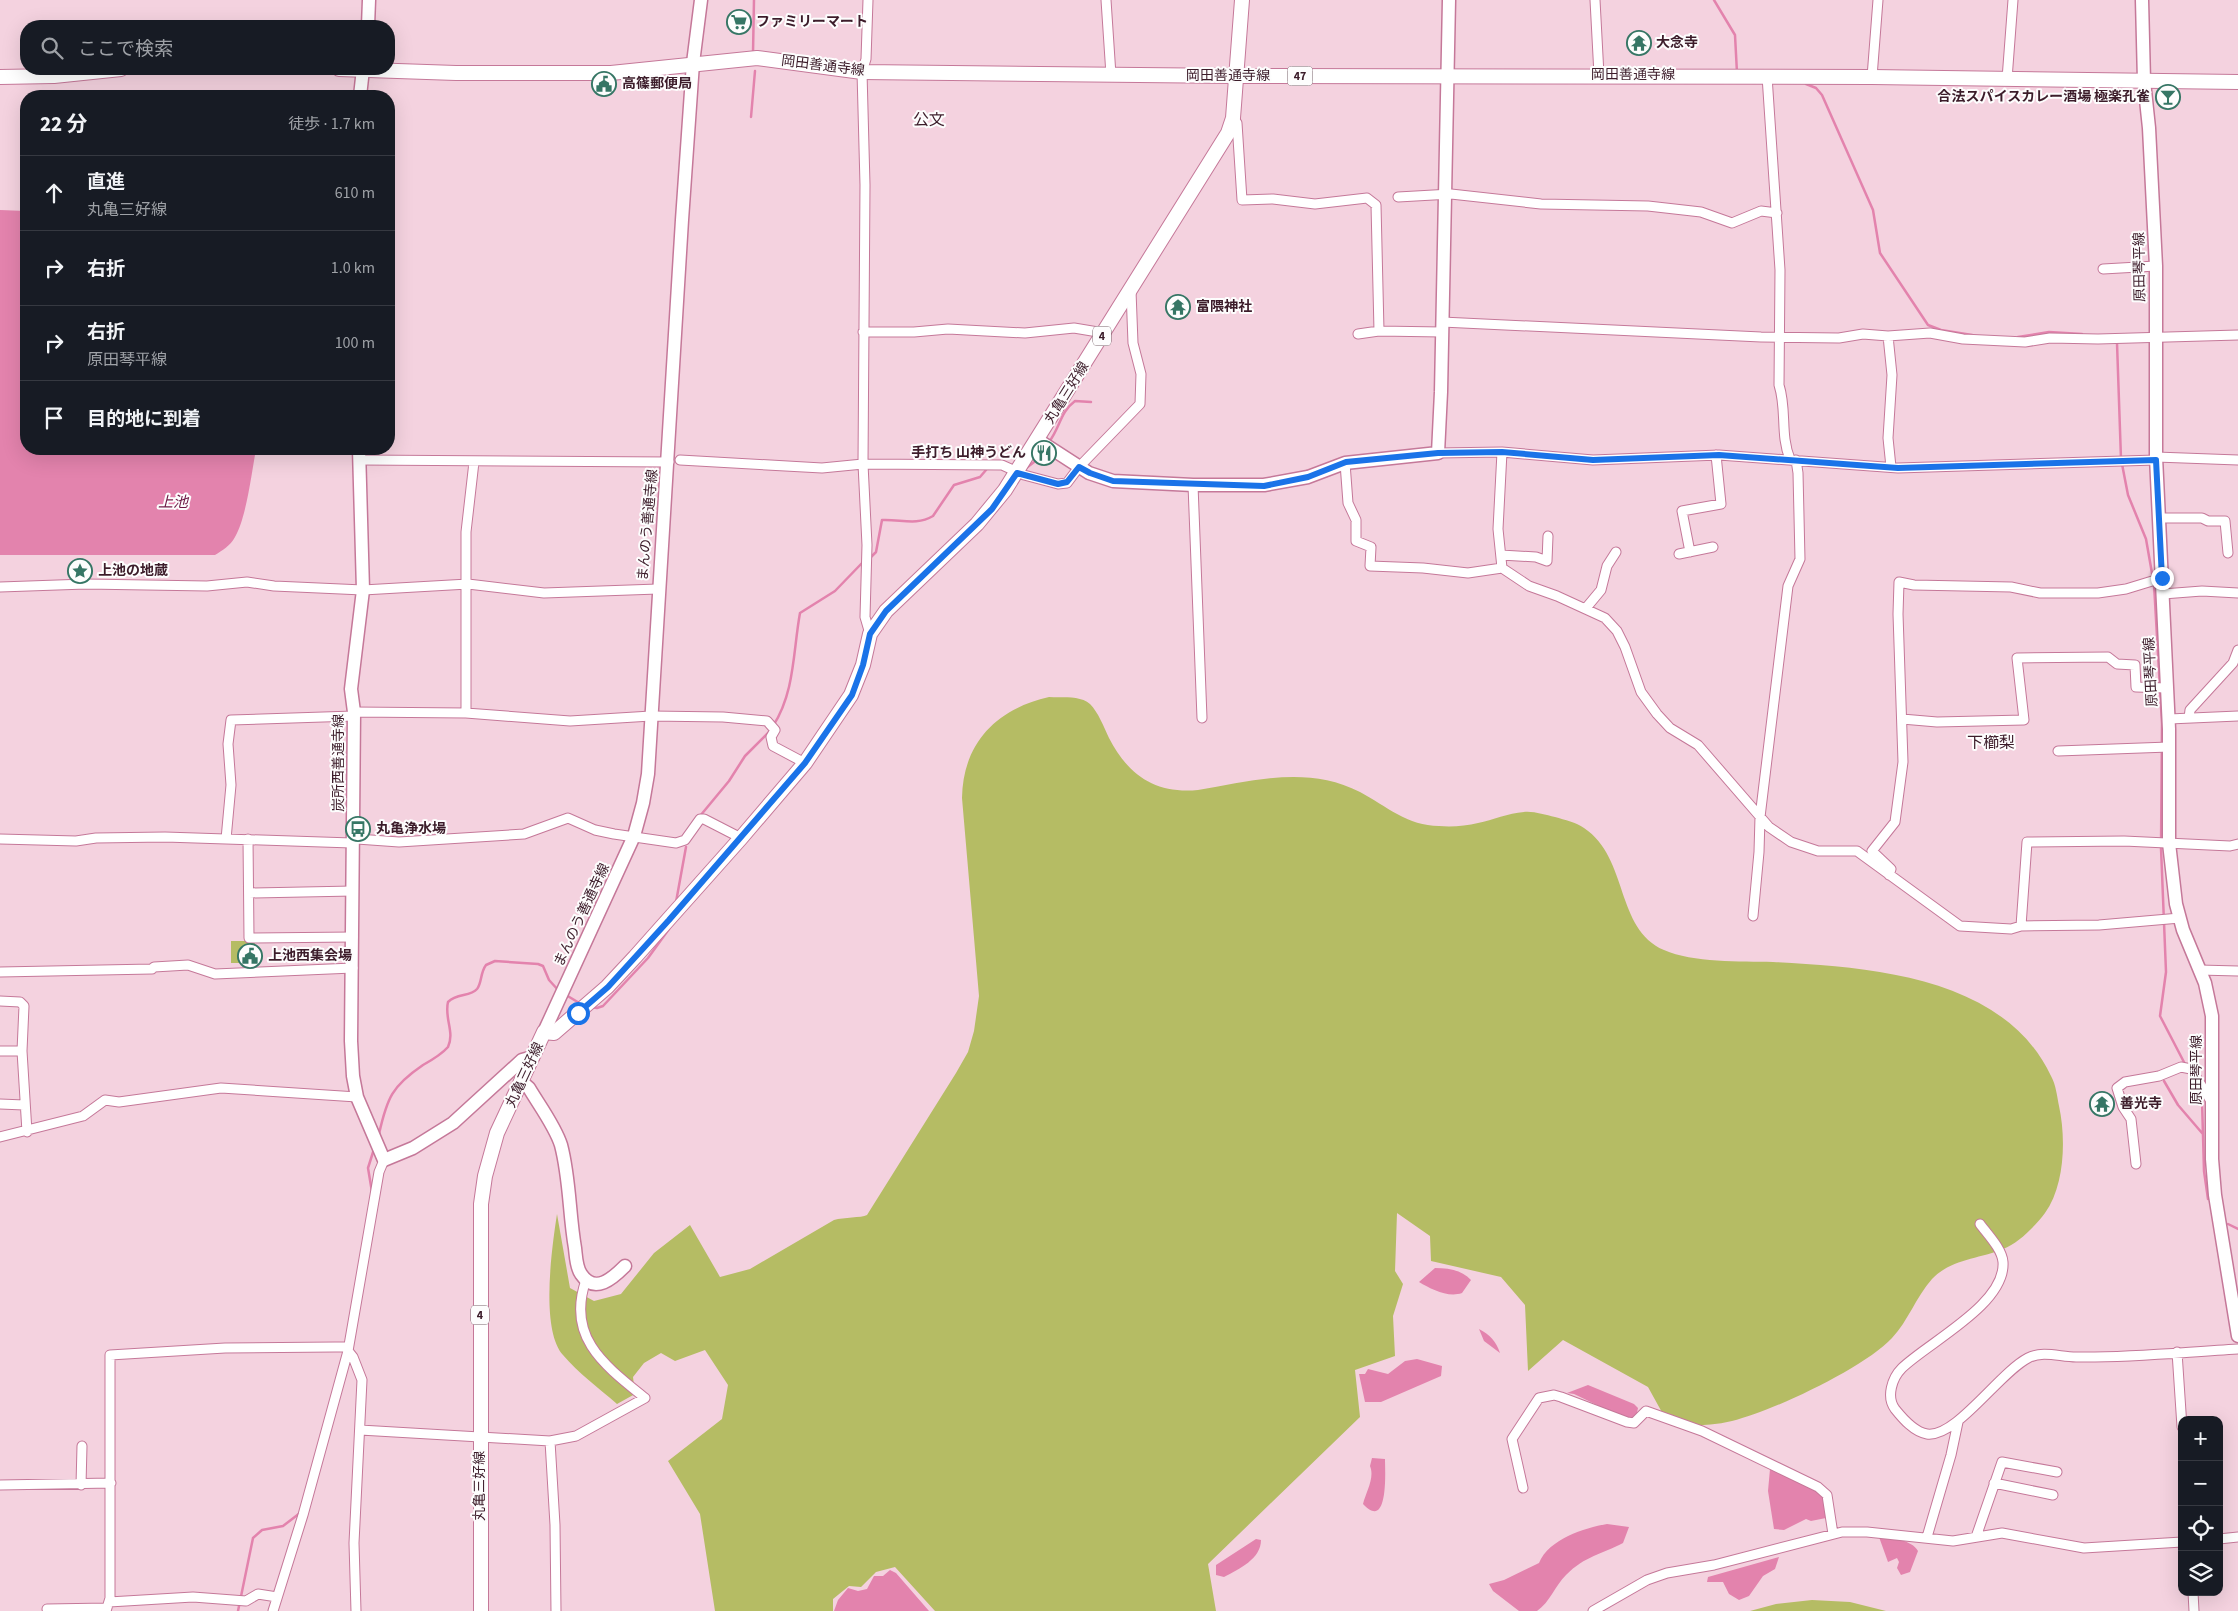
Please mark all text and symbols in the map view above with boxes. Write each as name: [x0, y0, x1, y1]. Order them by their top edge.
supermarket icon: ファミリーマート: [726, 9, 752, 35]
place label: ファミリーマート: [756, 12, 868, 32]
search box: [20, 20, 395, 75]
temple icon: 大念寺: [1626, 30, 1652, 56]
place label: 大念寺: [1656, 33, 1698, 53]
icon: search: [38, 34, 66, 62]
text: ここで検索: [78, 36, 173, 63]
street label: 岡田善通寺線: [780, 51, 866, 81]
street label: 岡田善通寺線: [1591, 65, 1675, 85]
street label: 岡田善通寺線: [1186, 66, 1270, 86]
road number: 47: [1288, 66, 1312, 85]
public building icon: 高篠郵便局: [591, 71, 617, 97]
place label: 高篠郵便局: [622, 74, 692, 94]
bar icon: 合法スパイスカレー酒場 極楽孔雀: [2155, 84, 2181, 110]
place label: 合法スパイスカレー酒場 極楽孔雀: [1938, 87, 2150, 107]
text: 22 分: [40, 109, 87, 139]
district label: 公文: [913, 109, 945, 131]
text: 徒歩 · 1.7 km: [288, 113, 375, 135]
text: 直進: [87, 169, 125, 196]
icon: ahead: [40, 179, 68, 207]
text: 610 m: [335, 182, 375, 204]
text: 丸亀三好線: [87, 199, 167, 221]
street label: 原田琴平線: [2129, 232, 2151, 302]
icon: right: [40, 254, 68, 282]
text: 右折: [87, 256, 125, 283]
text: 1.0 km: [331, 257, 375, 279]
temple icon: 富隈神社: [1165, 294, 1191, 320]
place label: 富隈神社: [1196, 297, 1252, 317]
text: 右折: [87, 319, 125, 346]
road number: 4: [1093, 326, 1111, 346]
icon: right: [40, 329, 68, 357]
text: 100 m: [335, 332, 375, 354]
text: 原田琴平線: [87, 349, 167, 371]
street label: 丸亀三好線: [1040, 358, 1094, 428]
icon: arrive: [40, 404, 68, 432]
text: 目的地に到着: [87, 406, 201, 433]
restaurant icon: 手打ち 山神うどん: [1031, 440, 1057, 466]
place label: 手打ち 山神うどん: [911, 443, 1026, 463]
street label: まんのう善通寺線: [633, 468, 663, 582]
water label: 上池: [158, 492, 190, 513]
place icon: 上池の地蔵: [67, 558, 93, 584]
place label: 上池の地蔵: [98, 561, 168, 581]
route end: [2151, 567, 2174, 590]
street label: 原田琴平線: [2139, 637, 2163, 707]
street label: 炭所西善通寺線: [329, 714, 349, 812]
district label: 下櫛梨: [1967, 732, 2015, 754]
bus stop icon: 丸亀浄水場: [345, 816, 371, 842]
place label: 丸亀浄水場: [376, 819, 446, 839]
street label: まんのう善通寺線: [549, 860, 615, 970]
public building icon: 上池西集会場: [237, 943, 263, 969]
place label: 上池西集会場: [268, 946, 352, 966]
route start: [567, 1002, 590, 1025]
street label: 原田琴平線: [2187, 1035, 2207, 1105]
street label: 丸亀三好線: [501, 1039, 549, 1111]
temple icon: 善光寺: [2089, 1091, 2115, 1117]
place label: 善光寺: [2120, 1094, 2162, 1114]
road number: 4: [471, 1306, 489, 1324]
map controls: [2178, 1416, 2223, 1596]
button: +: [2178, 1416, 2223, 1461]
street label: 丸亀三好線: [470, 1451, 490, 1521]
button: −: [2178, 1461, 2223, 1506]
button: locate: [2178, 1506, 2223, 1551]
button: layers: [2178, 1551, 2223, 1596]

